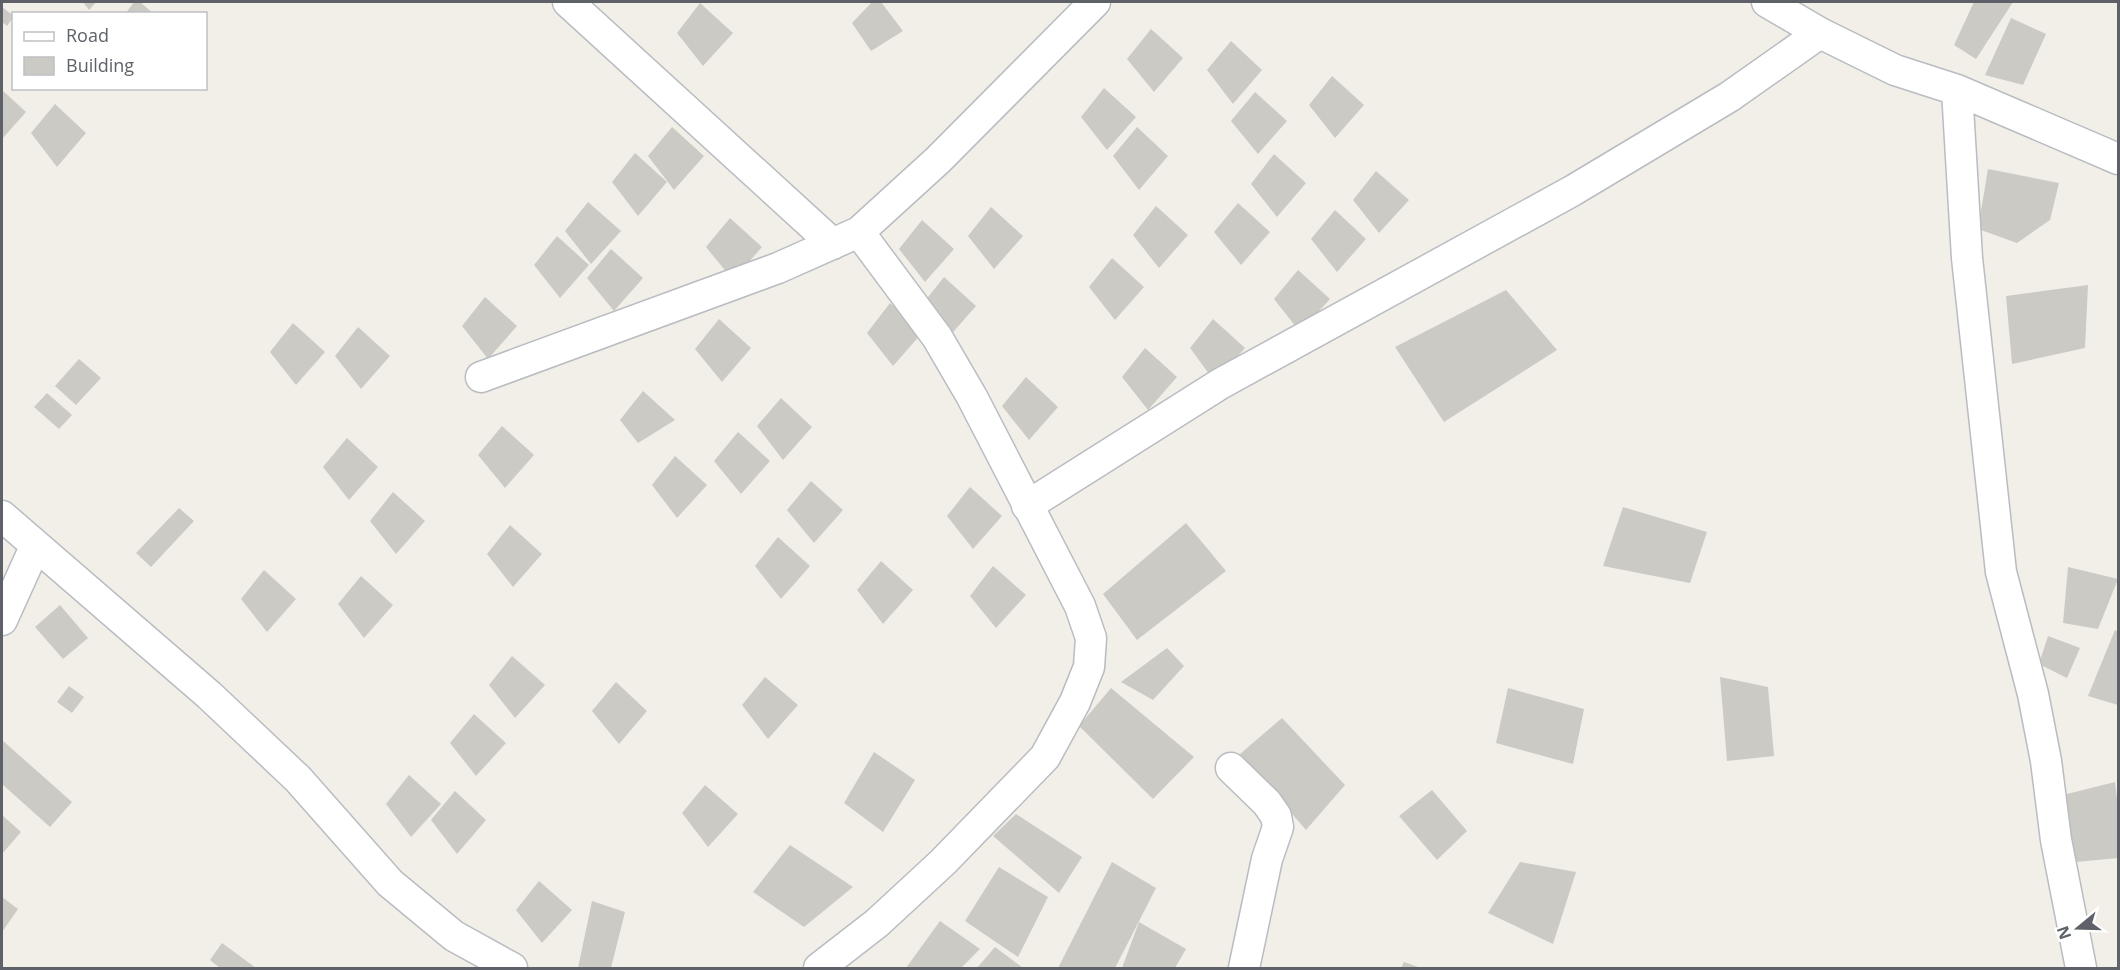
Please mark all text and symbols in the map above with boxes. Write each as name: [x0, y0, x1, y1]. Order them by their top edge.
legend: [12, 12, 207, 90]
text: Road: [66, 23, 109, 47]
text: Building: [66, 53, 134, 77]
north arrow: [2048, 898, 2108, 958]
text: N: [2051, 923, 2076, 943]

